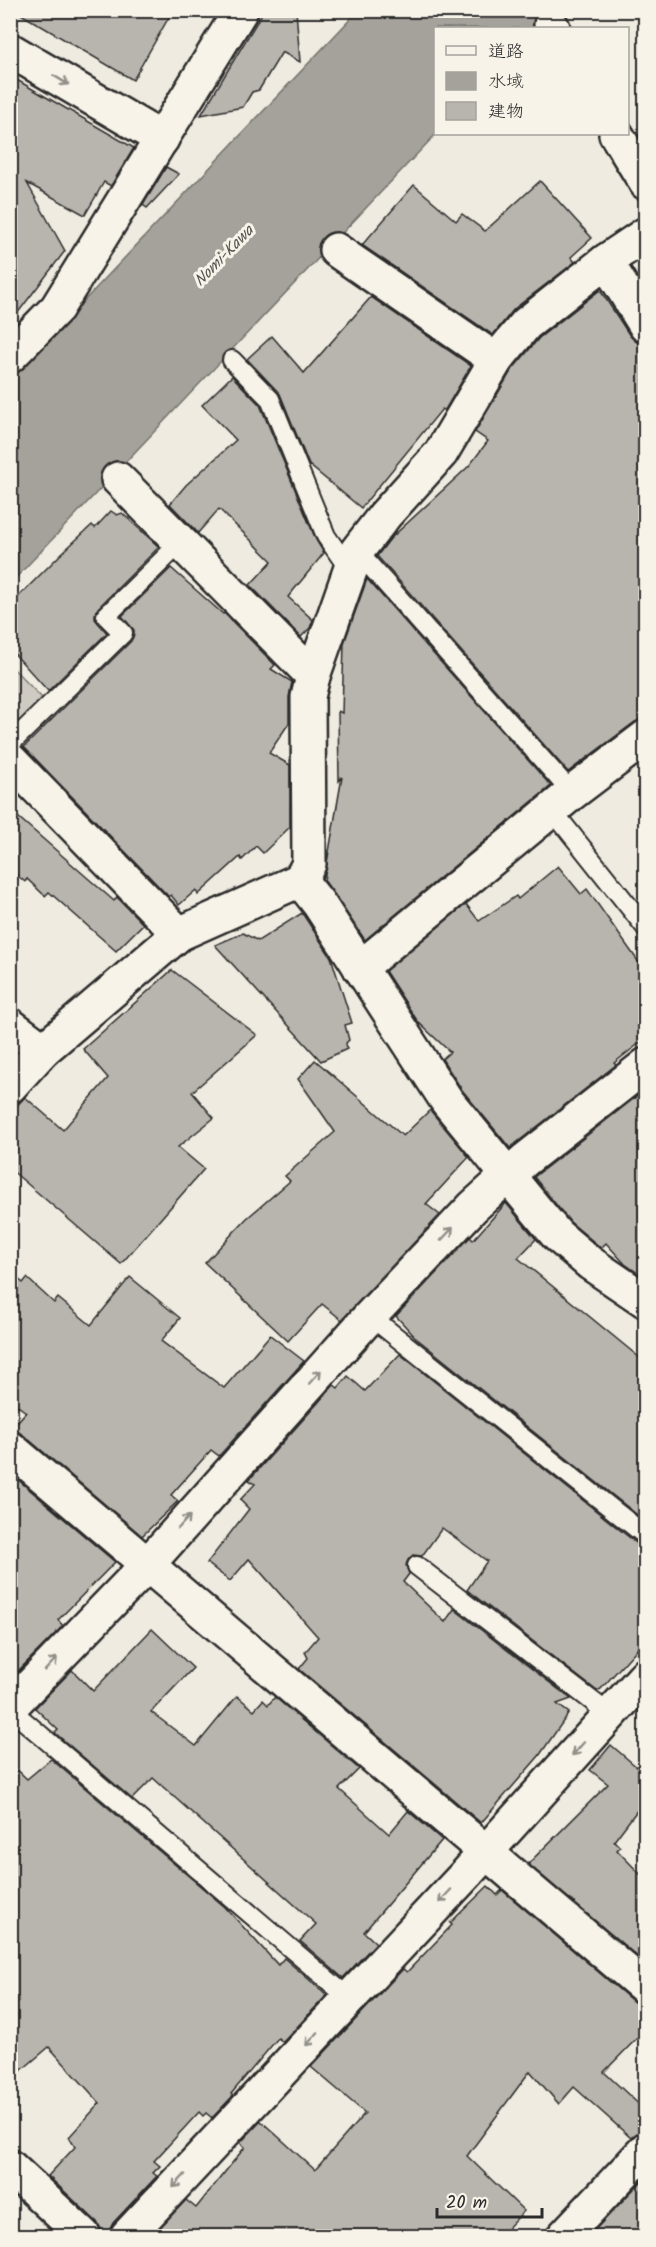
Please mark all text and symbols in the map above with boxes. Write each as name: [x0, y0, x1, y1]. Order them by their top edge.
legend: [434, 27, 629, 135]
text: 道路: [488, 38, 524, 67]
text: 水域: [488, 68, 524, 97]
one-way arrow: [52, 74, 69, 86]
text: 建物: [488, 98, 524, 127]
water label: Nomi-Kawa: [188, 219, 261, 292]
one-way arrow: [440, 1227, 454, 1242]
one-way arrow: [308, 1370, 322, 1385]
one-way arrow: [177, 1515, 191, 1530]
one-way arrow: [43, 1657, 57, 1672]
one-way arrow: [571, 1741, 585, 1756]
one-way arrow: [438, 1889, 452, 1904]
one-way arrow: [306, 2031, 320, 2046]
one-way arrow: [172, 2173, 186, 2188]
scale bar: [437, 2181, 542, 2219]
text: 20 m: [446, 2189, 487, 2218]

